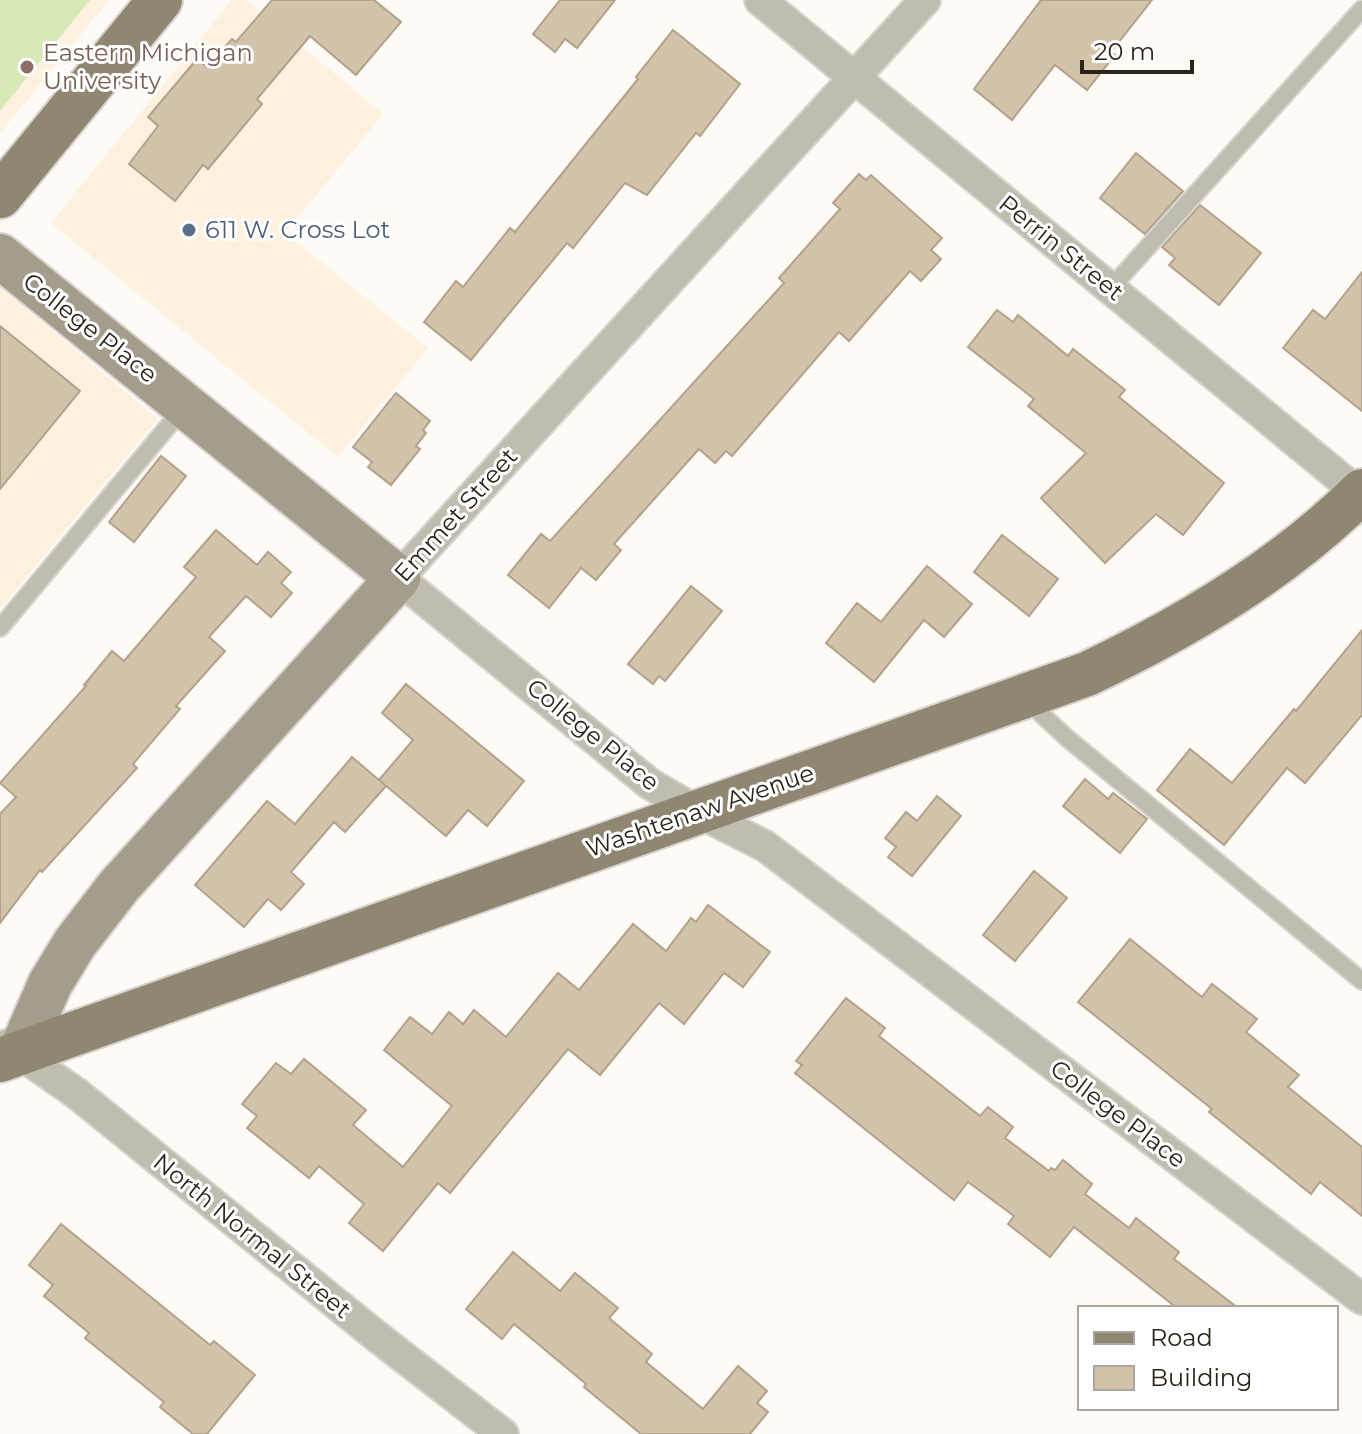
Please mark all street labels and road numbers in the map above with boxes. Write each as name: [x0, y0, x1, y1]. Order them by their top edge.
street label: Perrin Street: [993, 189, 1130, 307]
street label: College Place: [18, 266, 163, 389]
street label: Emmet Street: [388, 442, 523, 588]
street label: College Place: [521, 672, 665, 797]
street label: Washtenaw Avenue: [582, 758, 818, 863]
street label: College Place: [1045, 1053, 1192, 1174]
street label: North Normal Street: [148, 1147, 357, 1324]

